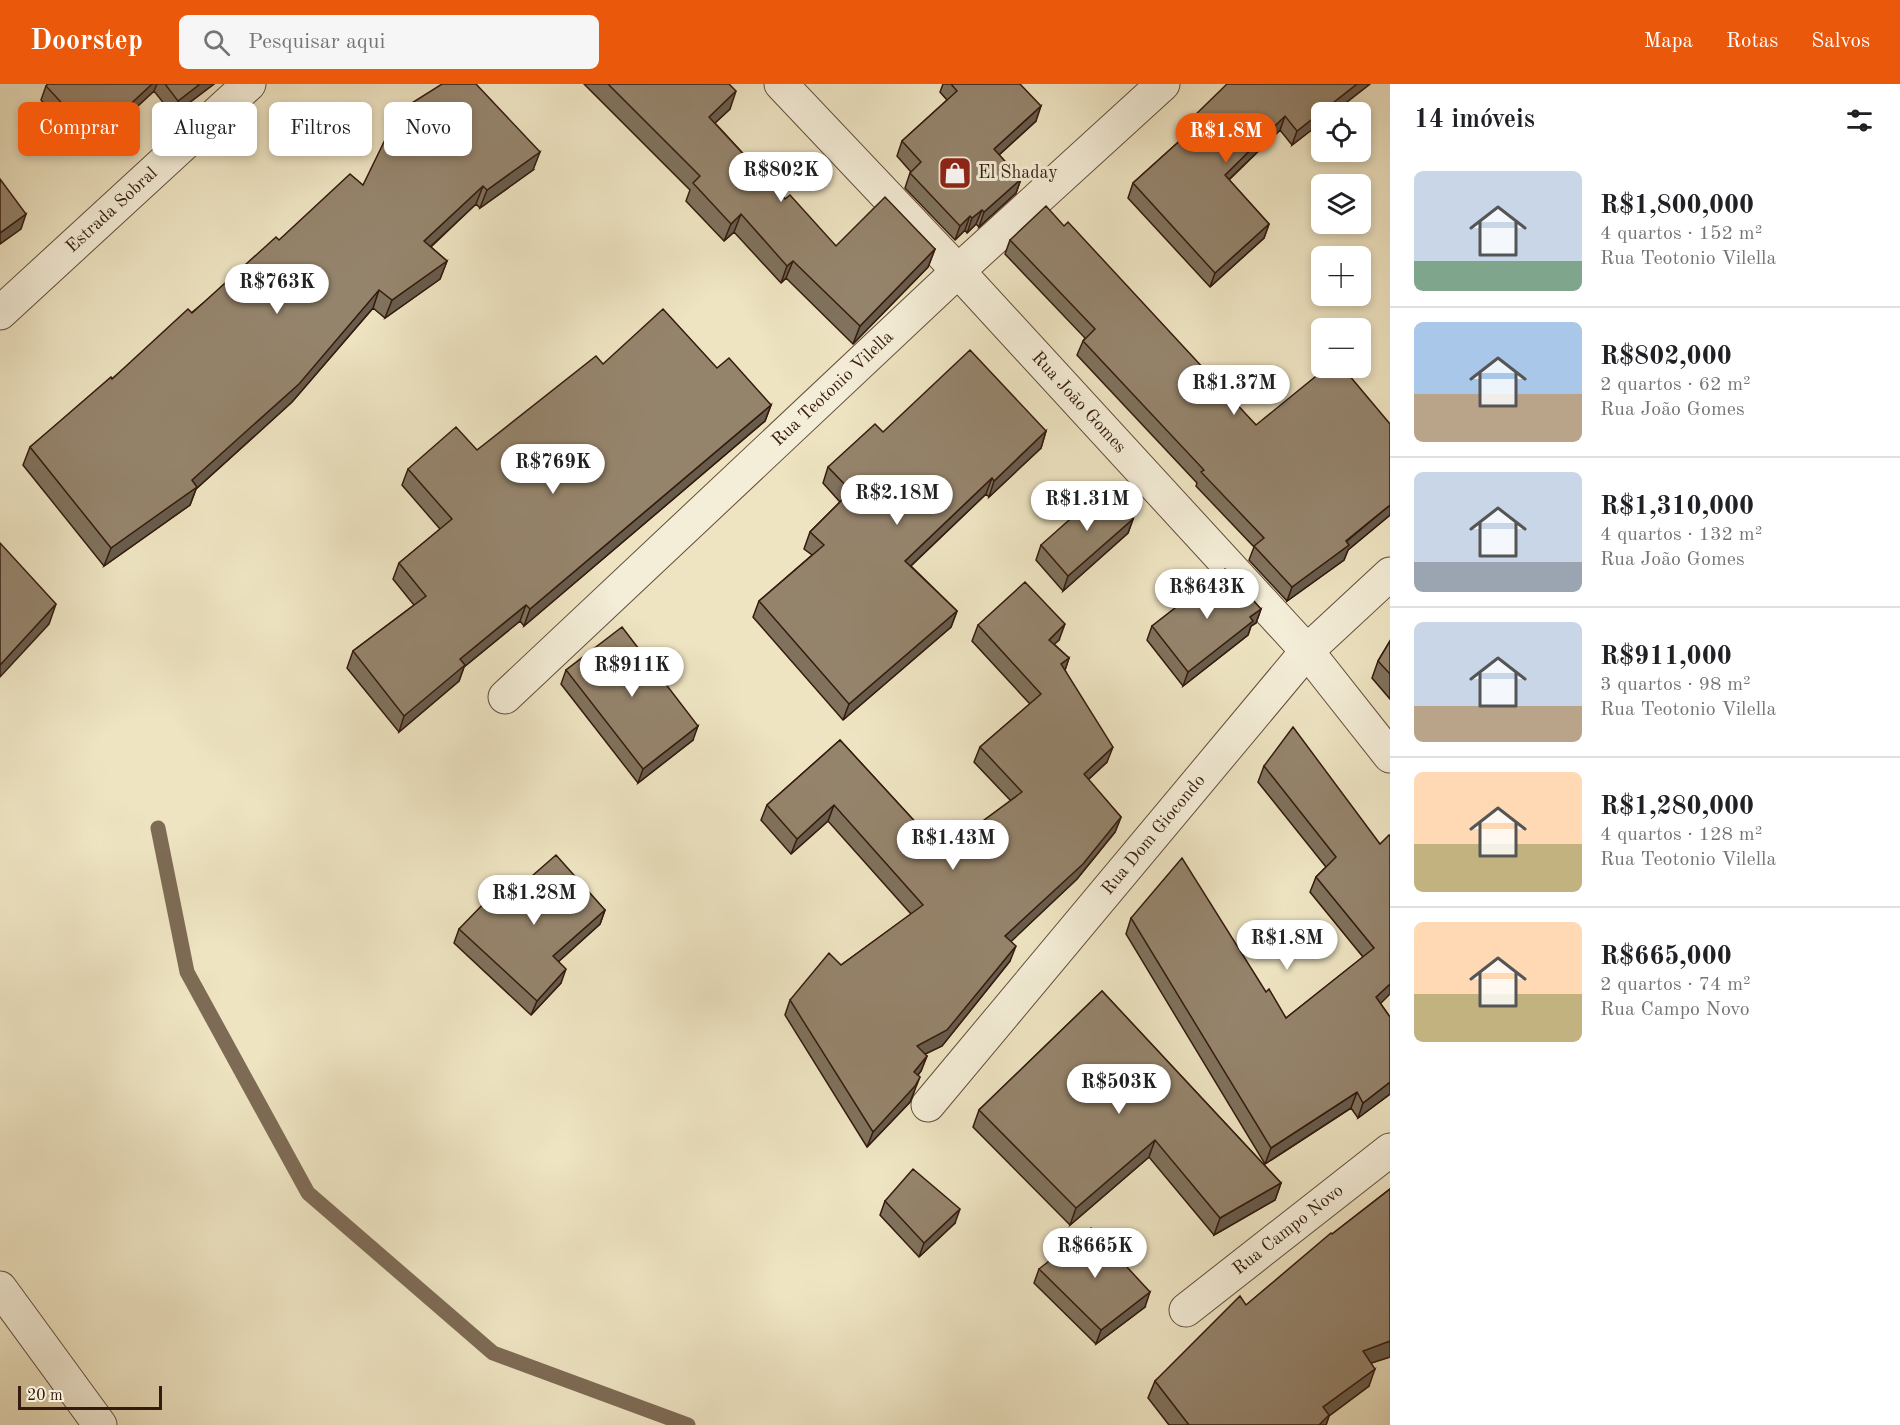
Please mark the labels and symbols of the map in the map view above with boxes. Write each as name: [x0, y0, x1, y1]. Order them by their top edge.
pin: R$1.8M: [1177, 113, 1275, 164]
pin: R$802K: [732, 152, 830, 203]
shop icon: El Shaday: [937, 155, 973, 191]
street label: Estrada Sobral: [63, 164, 161, 256]
place label: El Shaday: [978, 164, 1058, 182]
pin: R$763K: [228, 264, 326, 315]
street label: Rua Teotonio Vilella: [769, 328, 897, 450]
street label: Rua João Gomes: [1028, 348, 1130, 457]
pin: R$1.37M: [1179, 365, 1289, 416]
pin: R$769K: [504, 444, 602, 495]
pin: R$2.18M: [842, 475, 952, 526]
pin: R$1.31M: [1032, 481, 1142, 532]
pin: R$643K: [1158, 569, 1256, 620]
pin: R$911K: [583, 647, 681, 698]
street label: Rua Dom Giocondo: [1098, 771, 1209, 898]
pin: R$1.43M: [898, 820, 1008, 871]
pin: R$1.28M: [479, 875, 589, 926]
pin: R$1.8M: [1238, 920, 1336, 971]
pin: R$503K: [1070, 1064, 1168, 1115]
street label: Rua Campo Novo: [1230, 1181, 1347, 1278]
pin: R$665K: [1046, 1228, 1144, 1279]
scale bar: [18, 1383, 162, 1410]

